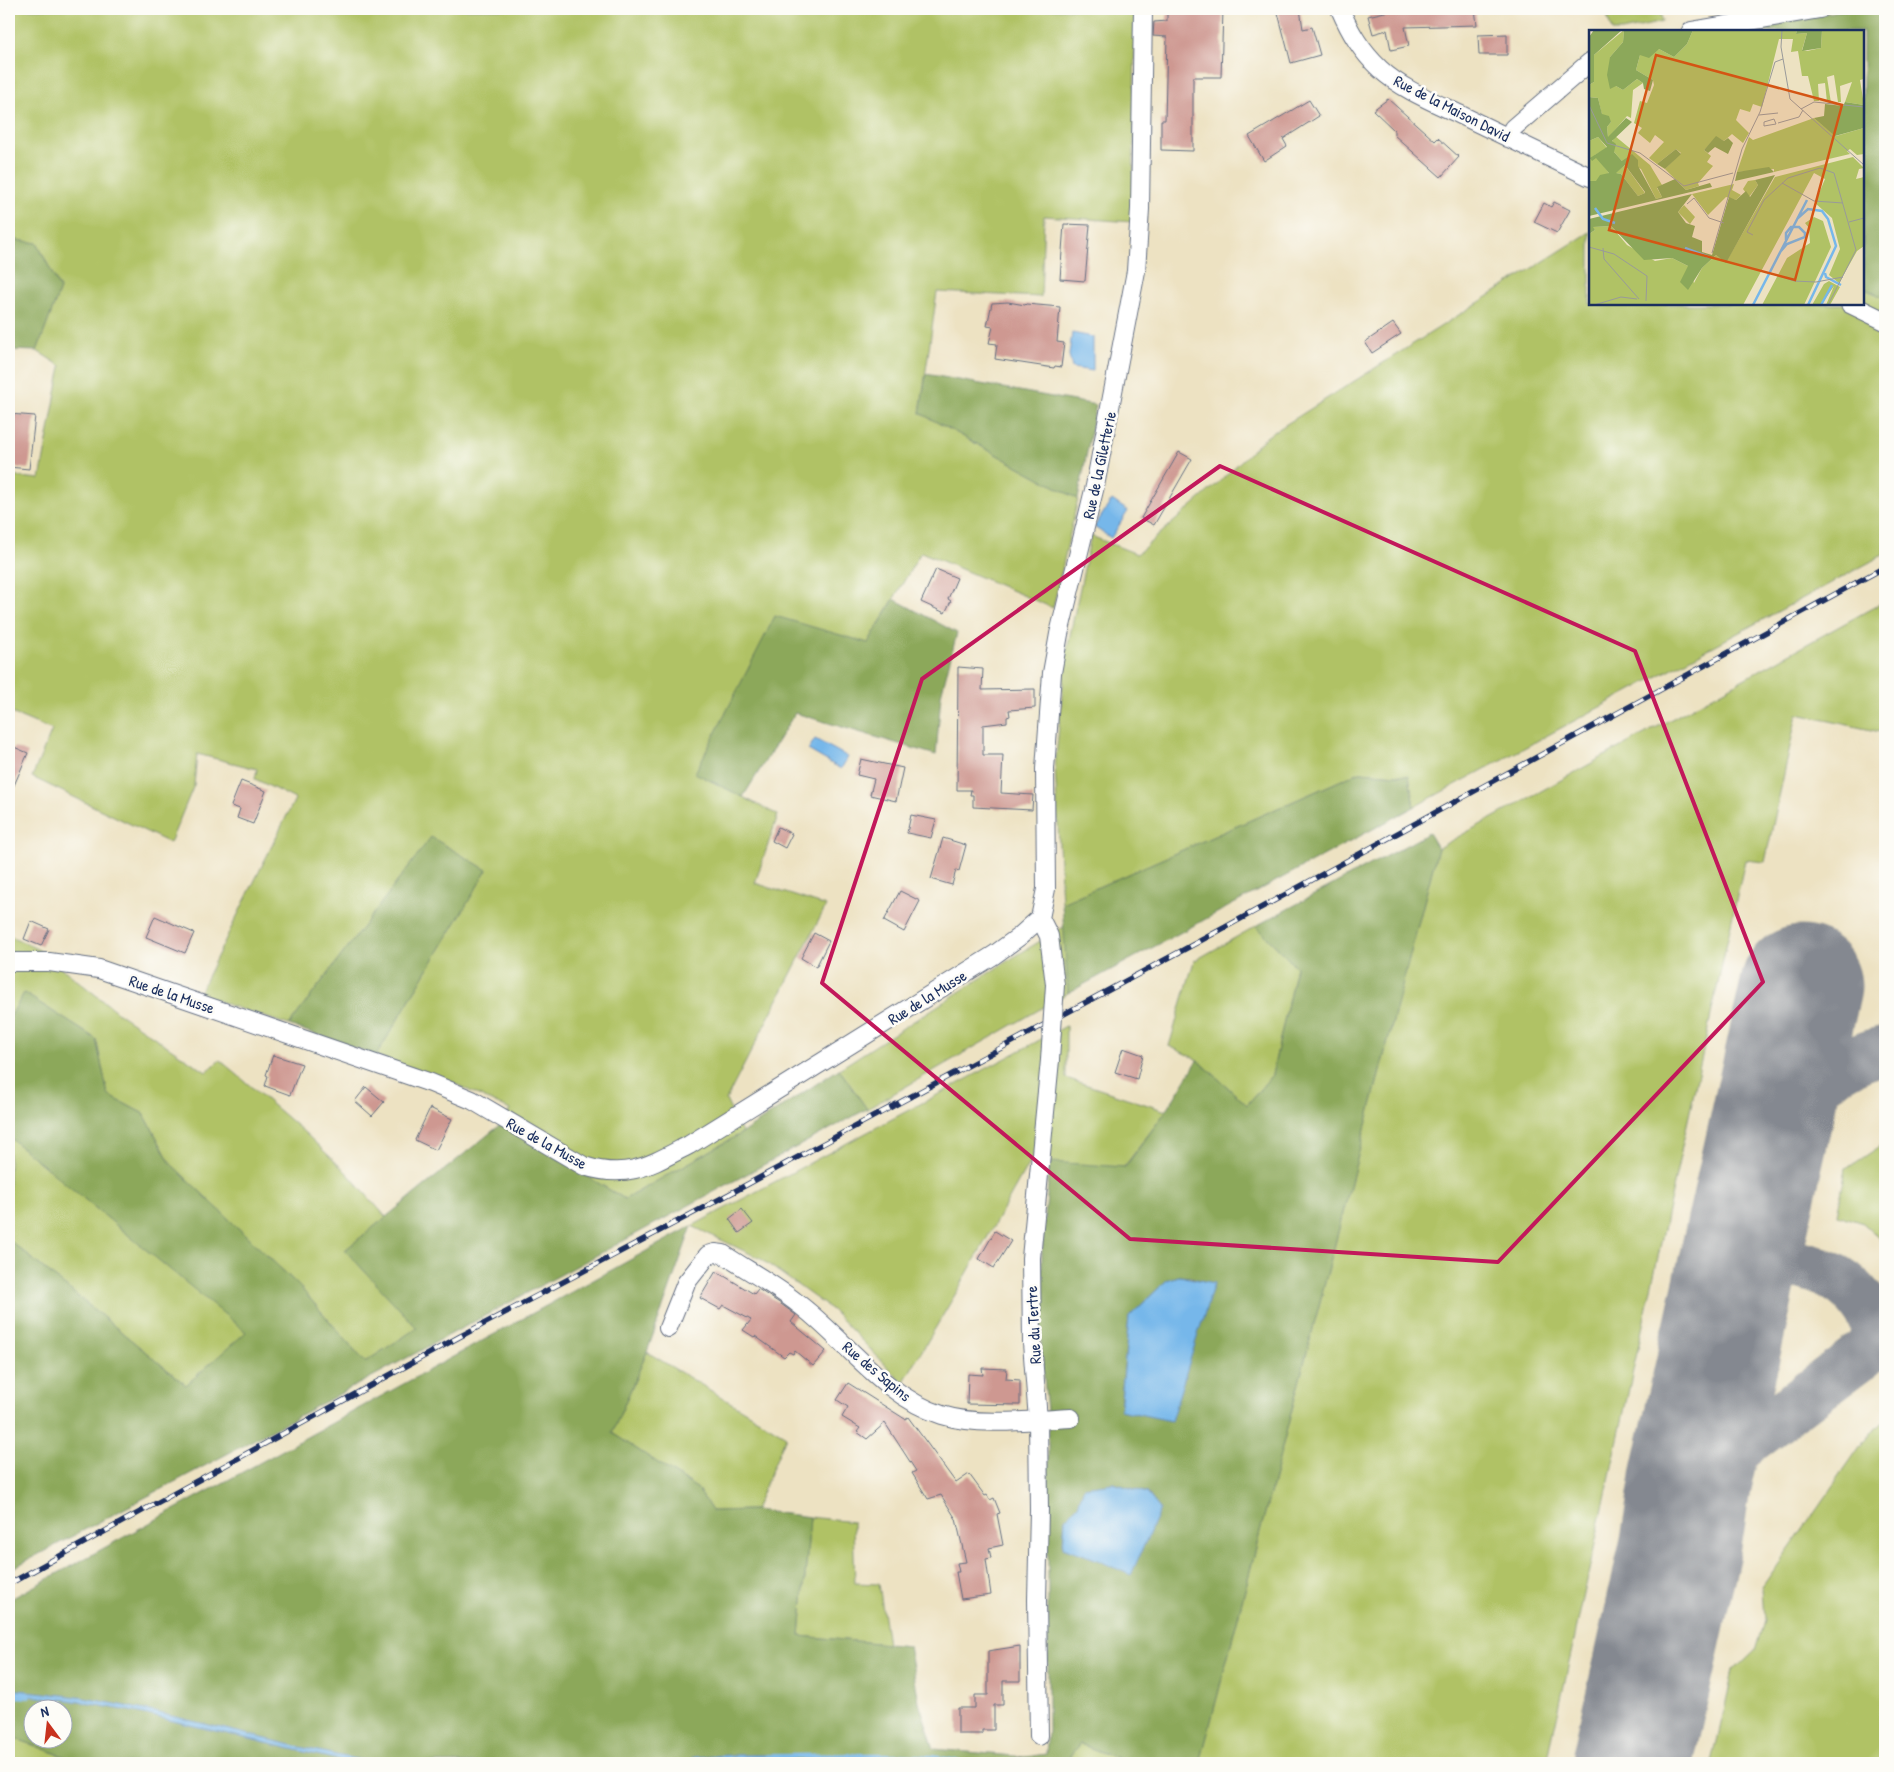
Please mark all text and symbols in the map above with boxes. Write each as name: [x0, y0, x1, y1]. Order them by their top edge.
inset map: [1589, 30, 1864, 305]
street label: Rue de la Maison David: [1390, 69, 1514, 147]
street label: Rue de la Giletterie: [1077, 409, 1121, 521]
street label: Rue de la Musse: [884, 964, 971, 1030]
street label: Rue de la Musse: [126, 969, 218, 1019]
street label: Rue de la Musse: [503, 1112, 592, 1174]
street label: Rue du Tertre: [1020, 1285, 1046, 1365]
street label: Rue des Sapins: [838, 1336, 916, 1406]
north arrow: [22, 1700, 72, 1750]
text: N: [38, 1701, 51, 1721]

